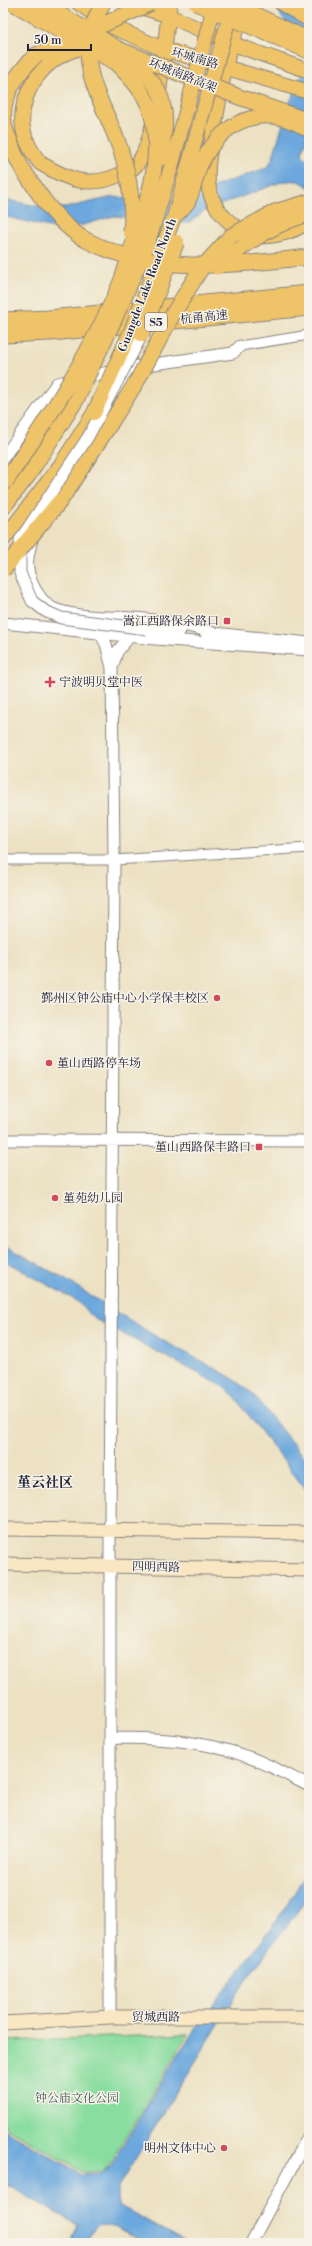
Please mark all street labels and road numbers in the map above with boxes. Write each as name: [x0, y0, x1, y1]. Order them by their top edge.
street label: 环城南路: [170, 45, 220, 72]
street label: 环城南路高架: [147, 55, 219, 96]
street label: Guangde Lake Road North: [115, 216, 180, 354]
street label: 杭甬高速: [179, 308, 229, 327]
road number: S5: [145, 313, 167, 331]
street label: 四明西路: [132, 1560, 180, 1575]
street label: 贸城西路: [132, 2010, 180, 2025]

